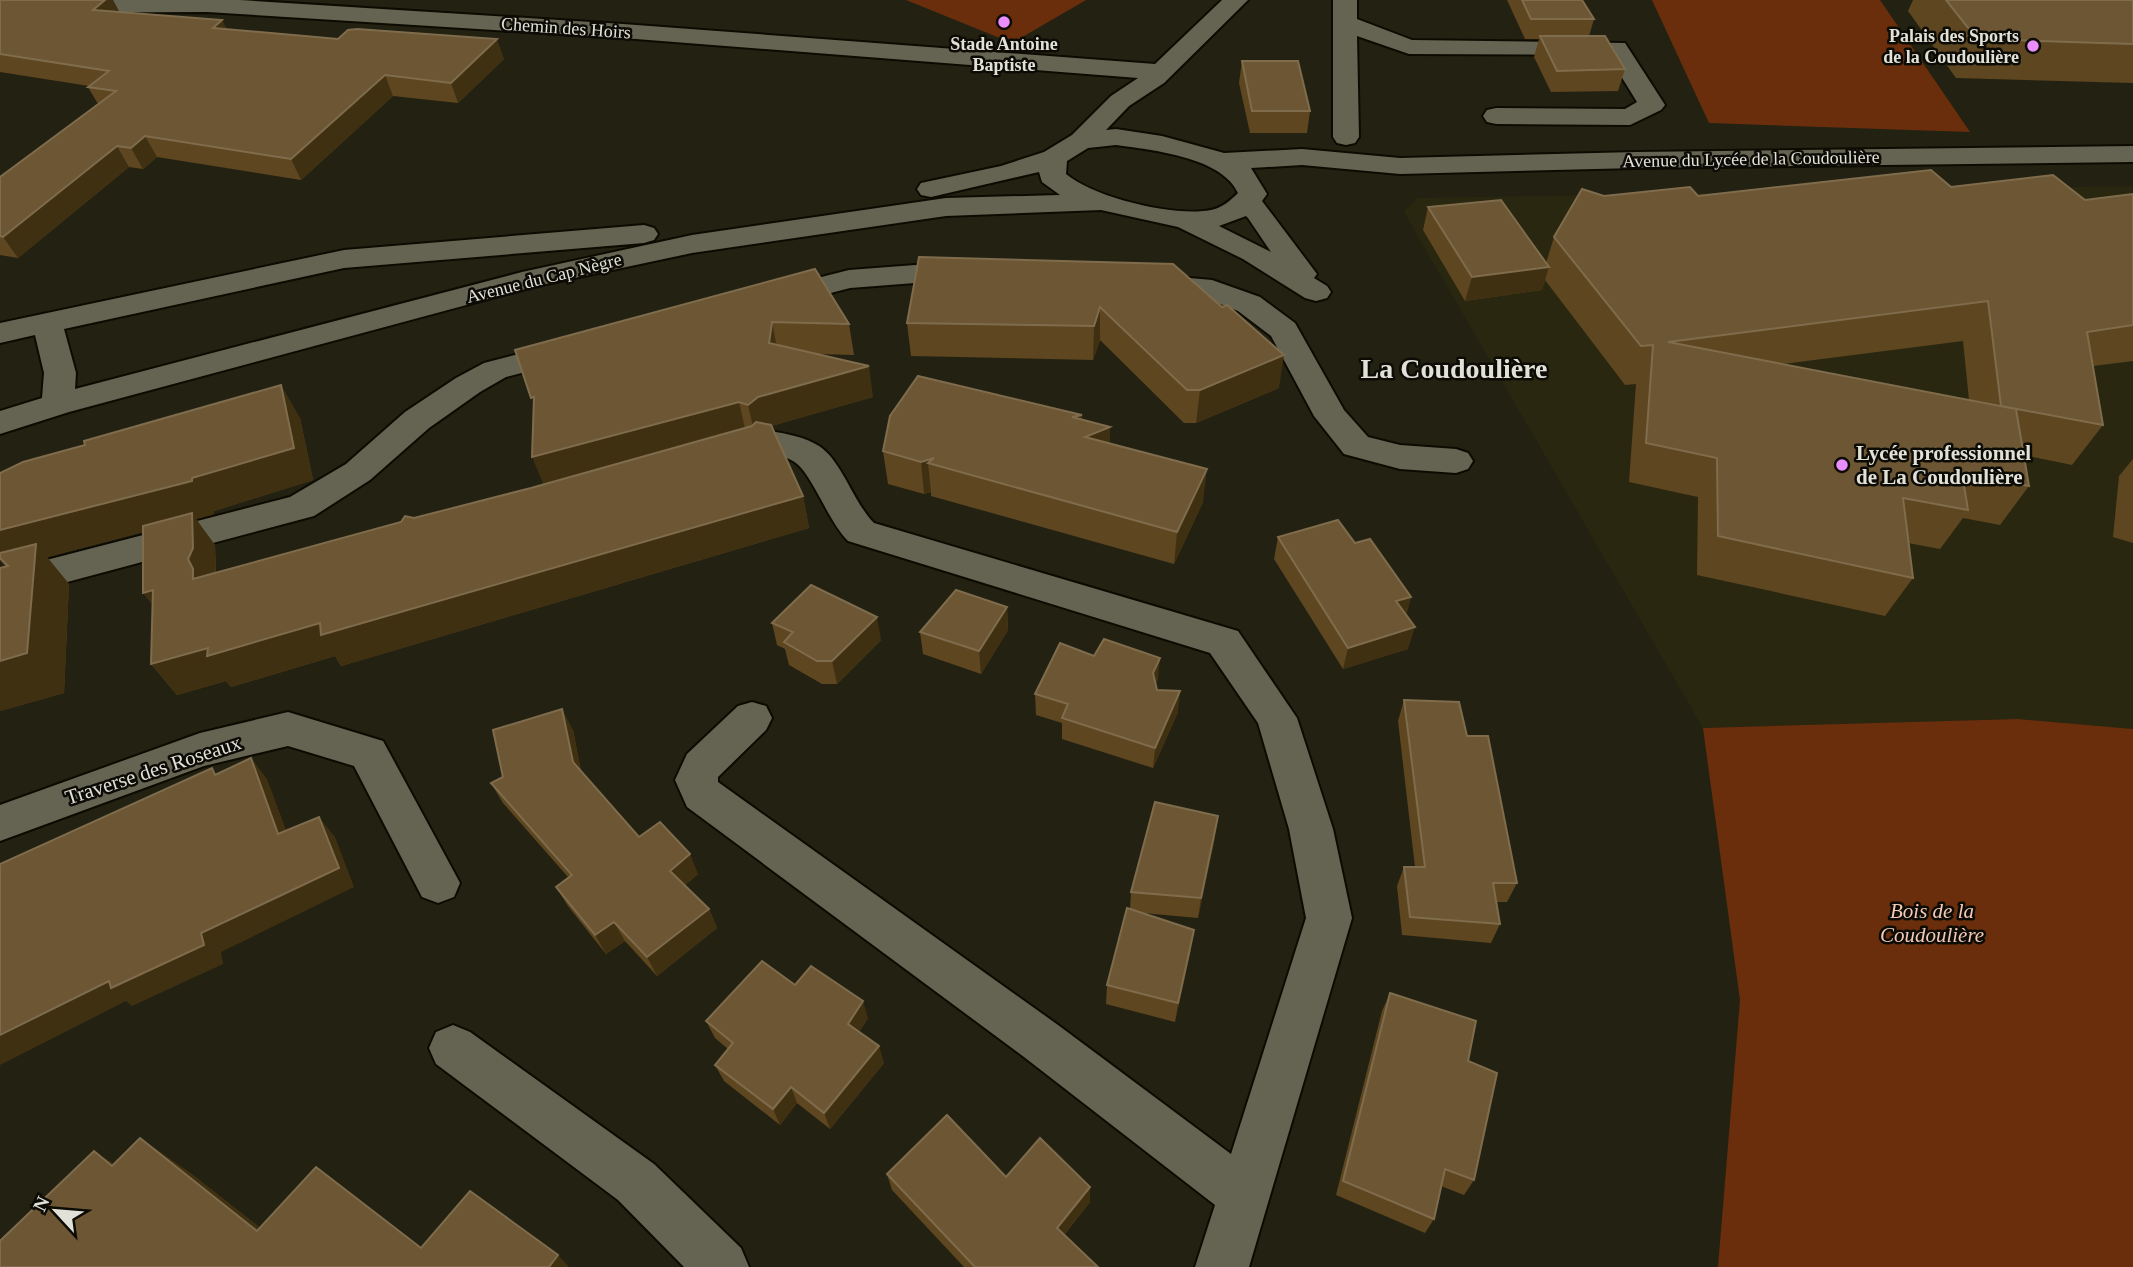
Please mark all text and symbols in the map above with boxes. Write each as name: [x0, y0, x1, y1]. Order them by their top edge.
street label: Chemin des Hoirs: [500, 13, 632, 43]
marker: Stade Antoine Baptiste: [996, 14, 1012, 30]
place label: Palais des Sports de la Coudoulière: [1883, 26, 2019, 67]
place label: Stade Antoine Baptiste: [950, 34, 1058, 75]
marker: Palais des Sports de la Coudoulière: [2025, 38, 2041, 54]
street label: Avenue du Lycée de la Coudoulière: [1622, 147, 1880, 171]
street label: Avenue du Cap Nègre: [464, 249, 624, 307]
district label: La Coudoulière: [1361, 353, 1547, 384]
place label: Lycée professionnel de La Coudoulière: [1856, 441, 2031, 489]
marker: Lycée professionnel de La Coudoulière: [1834, 457, 1850, 473]
street label: Traverse des Roseaux: [62, 730, 244, 810]
park label: Bois de la Coudoulière: [1880, 899, 1984, 947]
north arrow: [21, 1176, 91, 1246]
text: N: [29, 1193, 54, 1215]

